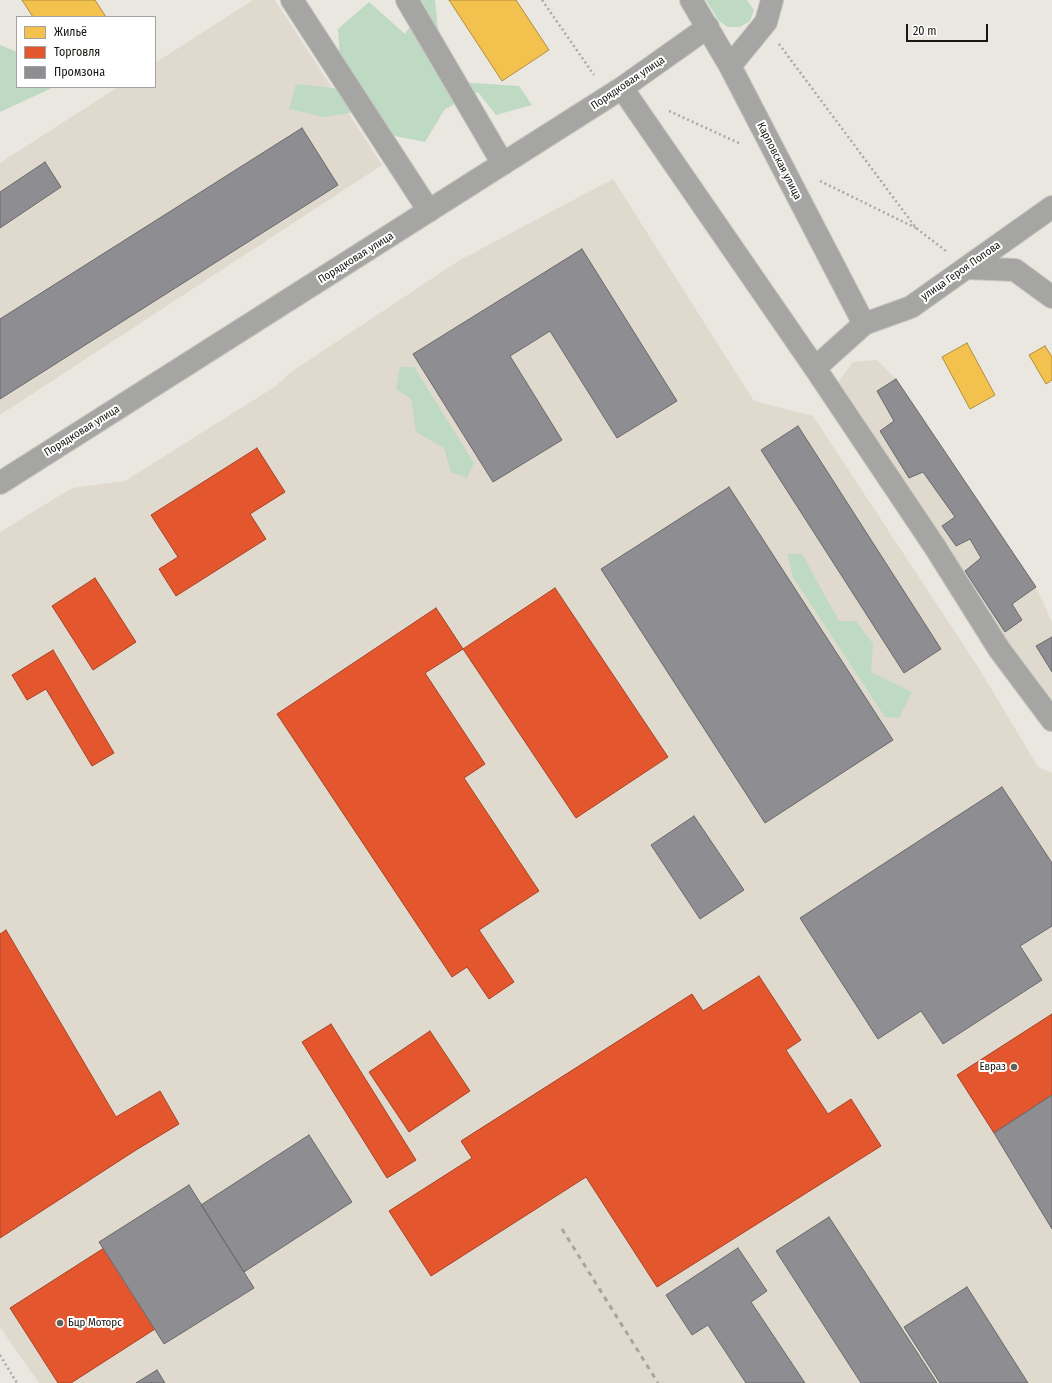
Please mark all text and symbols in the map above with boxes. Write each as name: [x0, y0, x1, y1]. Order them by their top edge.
legend: [16, 16, 156, 88]
scale bar: [908, 16, 990, 42]
text: 20 m: [913, 24, 937, 38]
text: Жильё: [54, 25, 87, 39]
text: Торговля: [54, 45, 100, 59]
street label: Порядковая улица: [588, 53, 668, 113]
text: Промзона: [54, 65, 105, 79]
street label: Карповская улица: [754, 120, 804, 202]
street label: Порядковая улица: [316, 230, 396, 286]
street label: улица Героя Попова: [919, 239, 1003, 303]
street label: Порядковая улица: [42, 403, 122, 459]
place label: Евраз: [979, 1060, 1006, 1074]
marker: Евраз: [1009, 1062, 1019, 1072]
place label: Бцр Моторс: [68, 1316, 122, 1330]
marker: Бцр Моторс: [55, 1318, 65, 1328]

